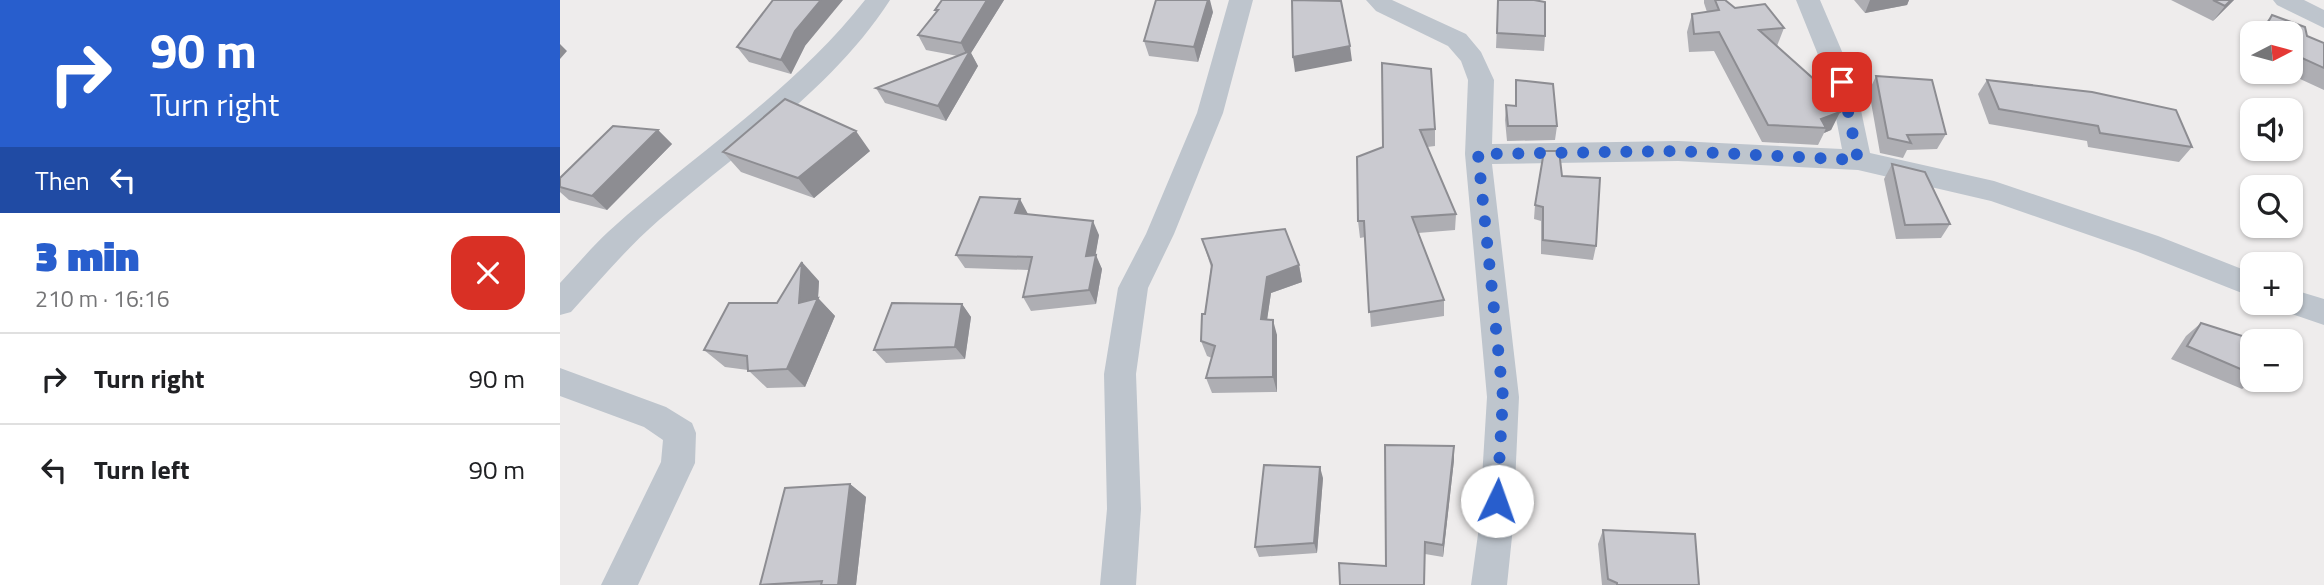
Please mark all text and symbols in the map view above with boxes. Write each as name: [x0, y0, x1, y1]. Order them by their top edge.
text: 90 m: [150, 12, 257, 87]
north arrow: [2240, 21, 2303, 84]
map controls: [2240, 21, 2303, 392]
icon: right: [35, 28, 126, 119]
pin: [1812, 52, 1872, 112]
icon: arrive: [1823, 63, 1861, 101]
text: Turn right: [150, 80, 279, 128]
button: sound: [2240, 98, 2303, 161]
text: Then: [35, 161, 90, 200]
icon: left: [104, 161, 142, 199]
button: search: [2240, 175, 2303, 238]
text: 3 min: [35, 223, 139, 287]
button: close: [451, 236, 525, 310]
button: +: [2240, 252, 2303, 315]
text: 210 m · 16:16: [35, 281, 170, 316]
button: −: [2240, 329, 2303, 392]
text: Turn right: [94, 359, 205, 398]
text: 90 m: [468, 359, 525, 398]
icon: right: [35, 360, 73, 398]
text: Turn left: [94, 450, 189, 489]
text: 90 m: [468, 450, 525, 489]
icon: left: [35, 451, 73, 489]
position arrow: [1460, 464, 1534, 538]

